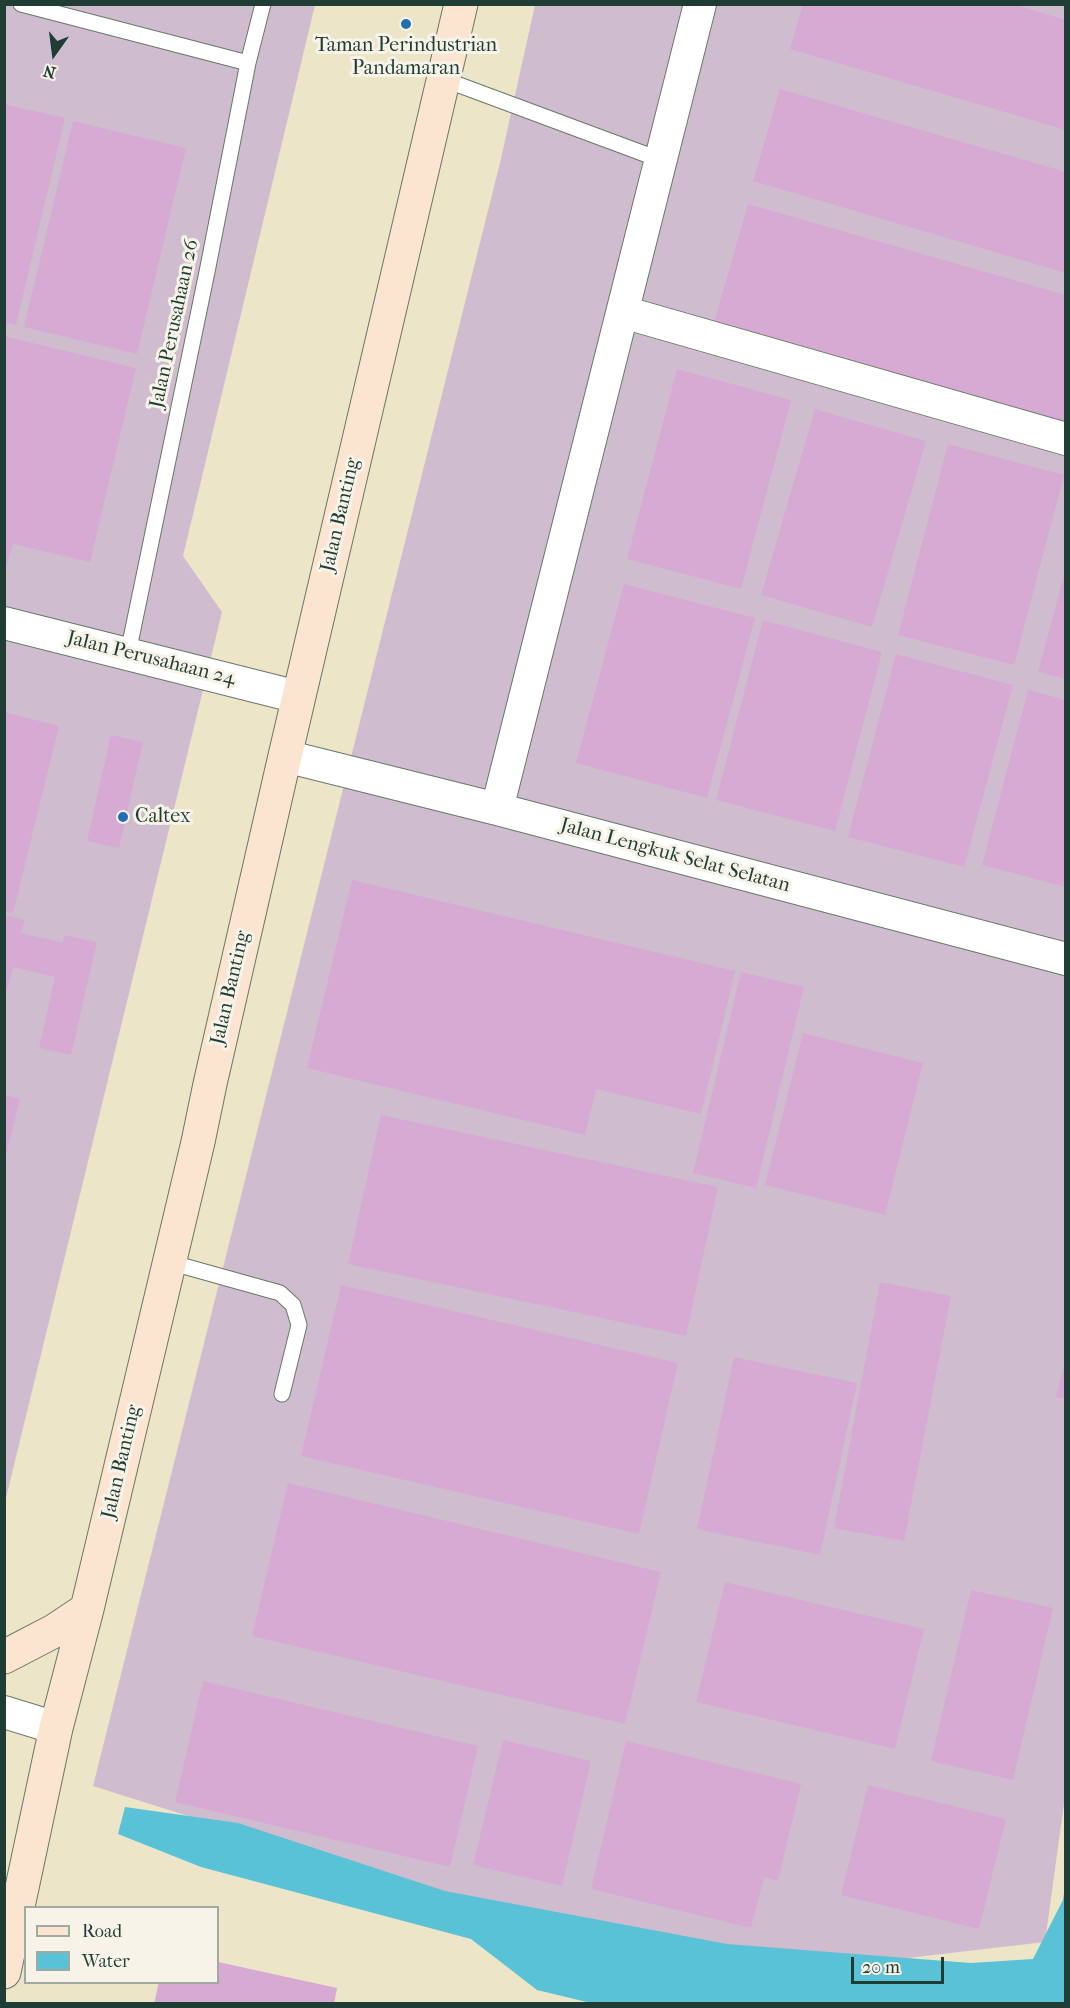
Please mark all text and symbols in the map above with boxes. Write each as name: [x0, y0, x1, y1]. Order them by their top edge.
marker: Taman Perindustrian Pandamaran: [399, 17, 413, 31]
north arrow: [24, 24, 84, 84]
place label: Taman Perindustrian Pandamaran: [315, 34, 497, 81]
text: N: [41, 61, 58, 83]
street label: Jalan Perusahaan 26: [145, 237, 205, 411]
street label: Jalan Banting: [316, 456, 366, 574]
street label: Jalan Perusahaan 24: [64, 626, 238, 692]
place label: Caltex: [135, 805, 190, 829]
marker: Caltex: [116, 810, 130, 824]
street label: Jalan Lengkuk Selat Selatan: [558, 814, 792, 898]
street label: Jalan Banting: [206, 929, 256, 1047]
street label: Jalan Banting: [97, 1403, 147, 1521]
legend: [24, 1906, 219, 1984]
text: Road: [82, 1921, 122, 1942]
scale bar: [854, 1945, 947, 1983]
text: Water: [82, 1951, 130, 1972]
text: 20 m: [862, 1957, 900, 1978]

